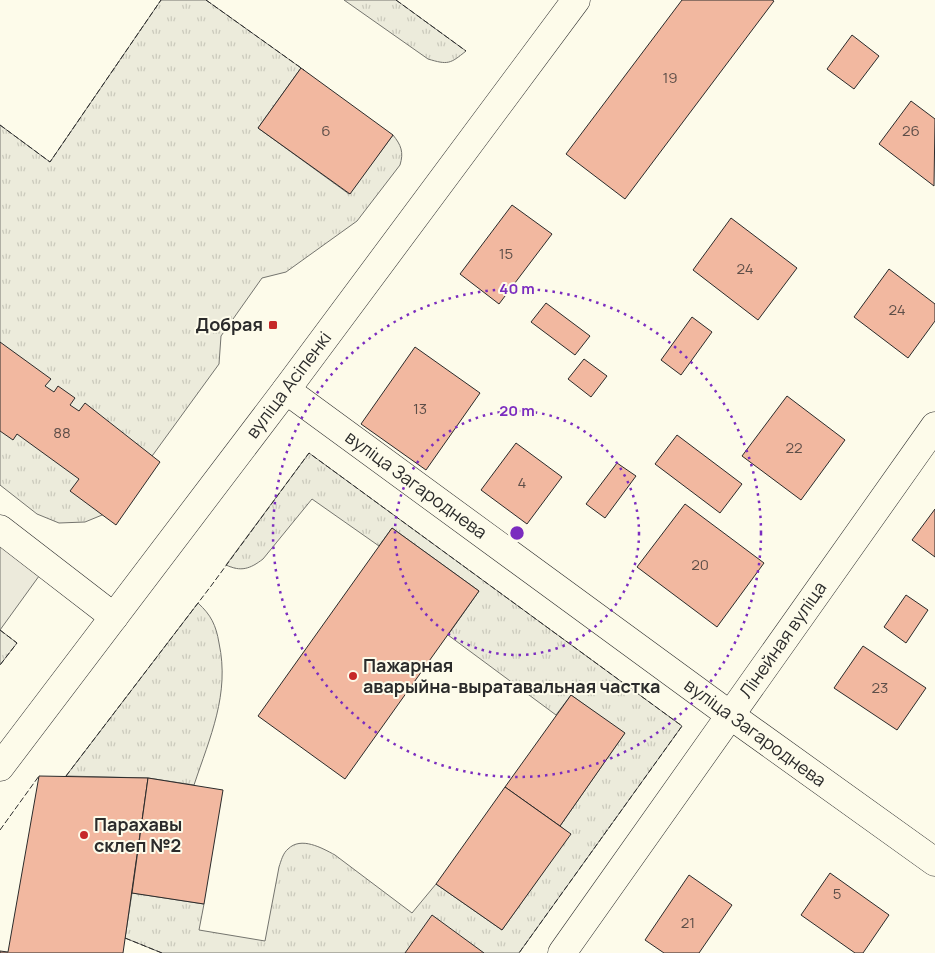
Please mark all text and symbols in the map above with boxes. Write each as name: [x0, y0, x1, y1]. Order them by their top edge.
house number: 19: [662, 67, 678, 88]
house number: 6: [321, 120, 331, 141]
house number: 26: [902, 120, 920, 141]
house number: 15: [499, 243, 513, 264]
house number: 24: [736, 258, 754, 279]
text: 40 m: [499, 278, 535, 299]
house number: 24: [888, 299, 906, 320]
place label: Добрая: [196, 312, 263, 336]
marker: Добрая: [267, 319, 279, 331]
street label: вуліца Асіпенкі: [240, 326, 336, 443]
house number: 13: [413, 398, 427, 419]
text: 20 m: [499, 400, 535, 421]
house number: 88: [53, 422, 71, 443]
street label: вуліца Загароднева: [341, 425, 492, 544]
house number: 22: [785, 437, 803, 458]
house number: 4: [518, 472, 527, 493]
centre of rings: [508, 524, 526, 542]
house number: 20: [691, 554, 709, 575]
street label: Лінейная вуліца: [733, 577, 831, 702]
place label: Пажарная аварыйна-выратавальная частка: [363, 653, 660, 698]
marker: Пажарная аварыйна-выратавальная частка: [347, 670, 359, 682]
street label: вуліца Загароднева: [680, 673, 831, 792]
house number: 23: [872, 677, 888, 698]
place label: Парахавы склеп №2: [94, 812, 182, 857]
marker: Парахавы склеп №2: [78, 829, 90, 841]
house number: 5: [833, 883, 841, 904]
house number: 21: [681, 912, 695, 933]

